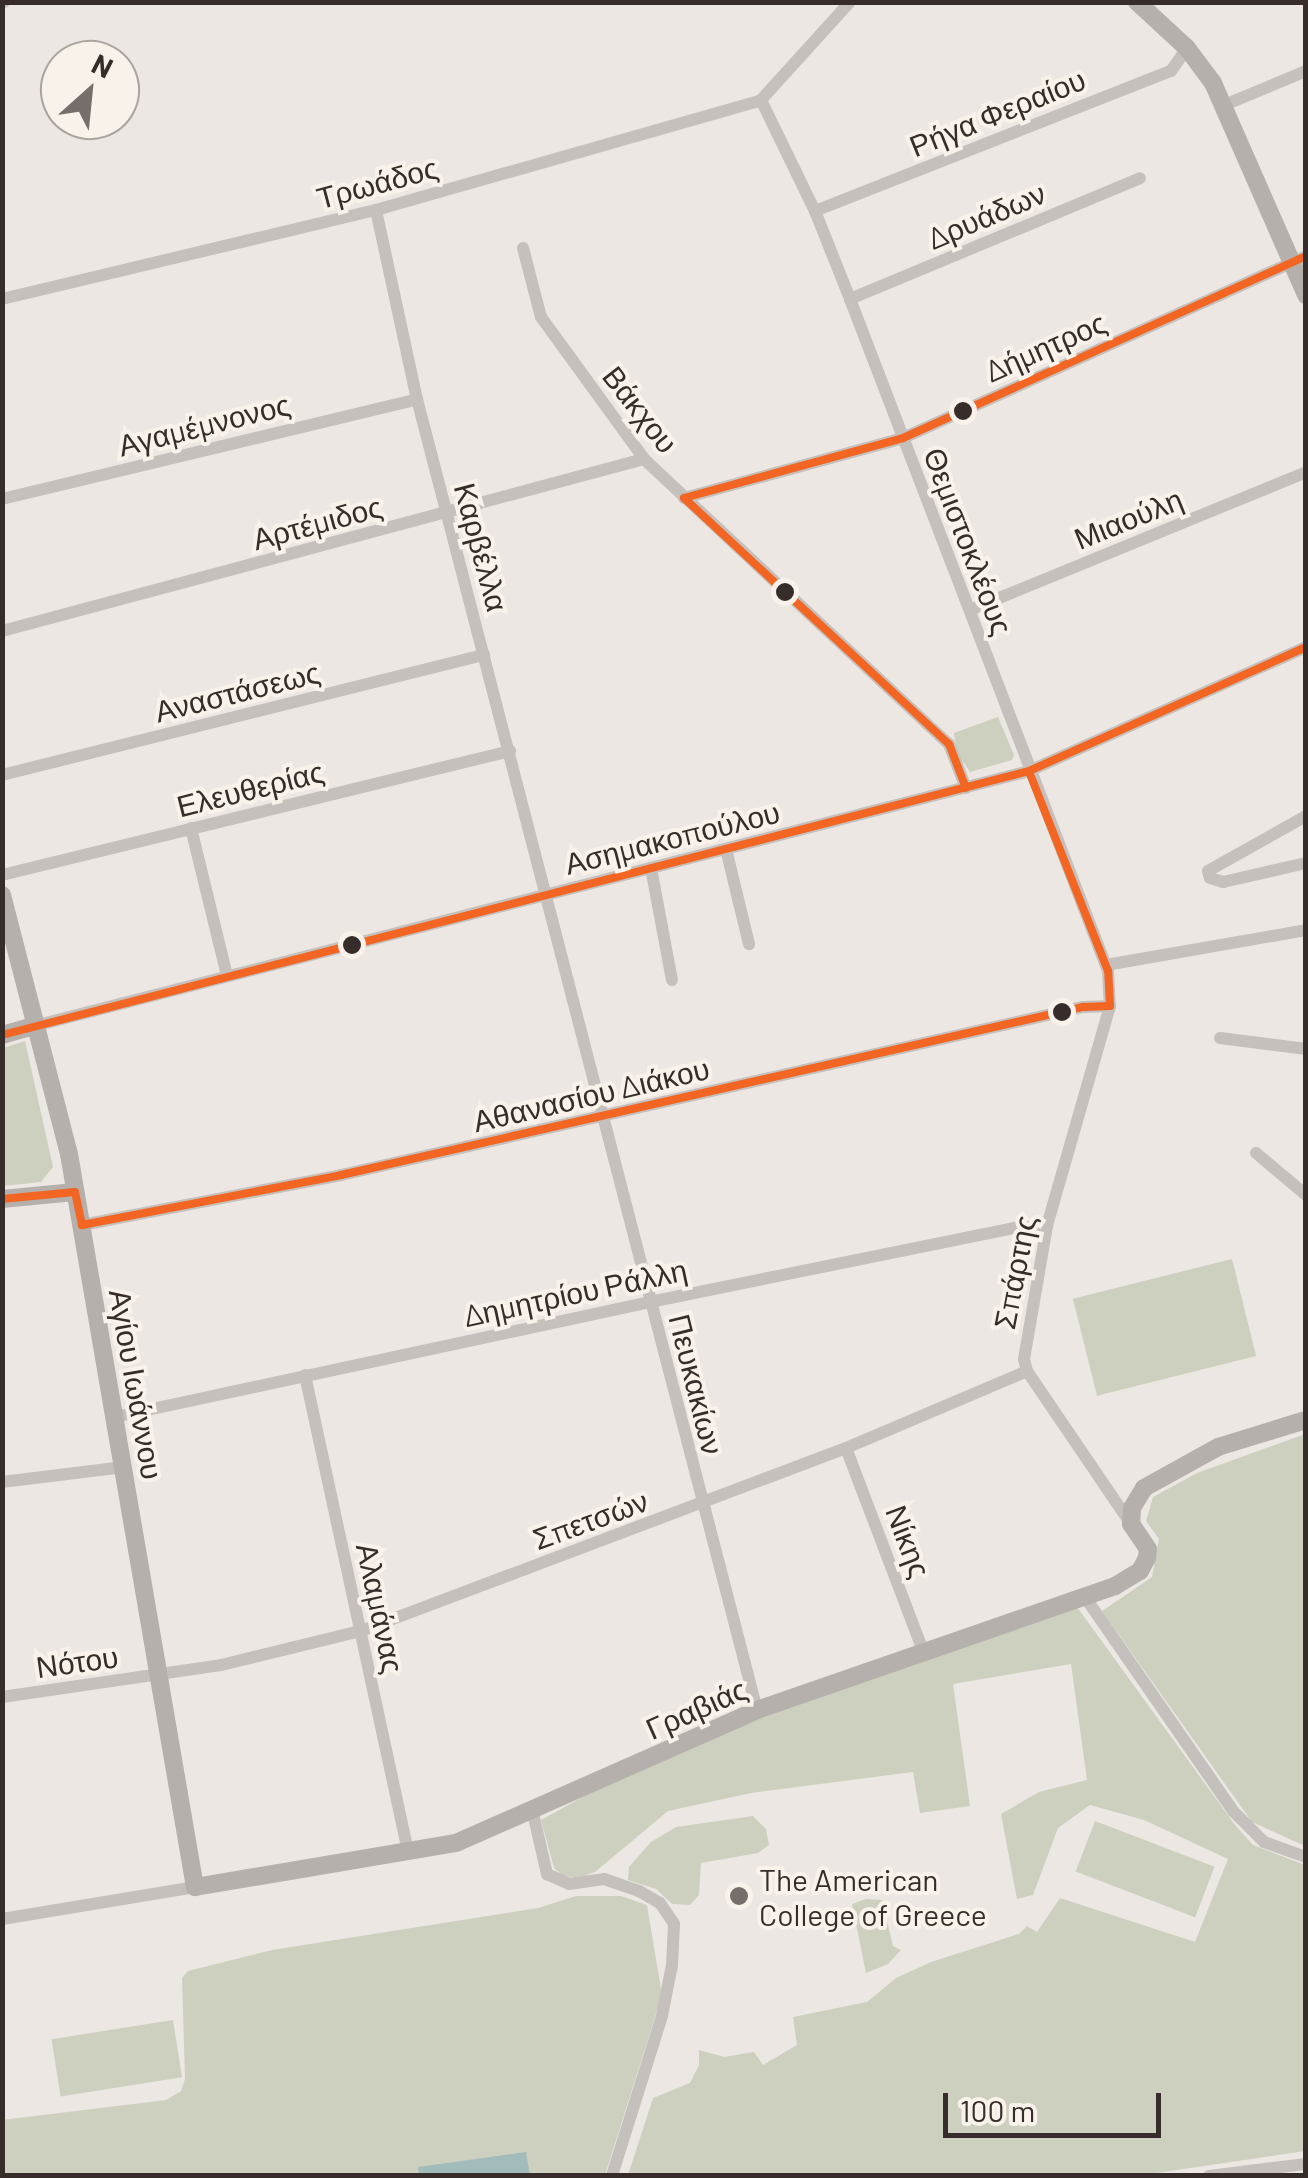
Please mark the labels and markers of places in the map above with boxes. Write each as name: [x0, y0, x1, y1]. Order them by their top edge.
unlabelled marker: [953, 401, 973, 421]
unlabelled marker: [775, 582, 795, 602]
unlabelled marker: [342, 935, 362, 955]
unlabelled marker: [1052, 1002, 1072, 1022]
place label: The American College of Greece: [759, 1861, 987, 1932]
marker: The American College of Greece: [728, 1885, 750, 1907]

